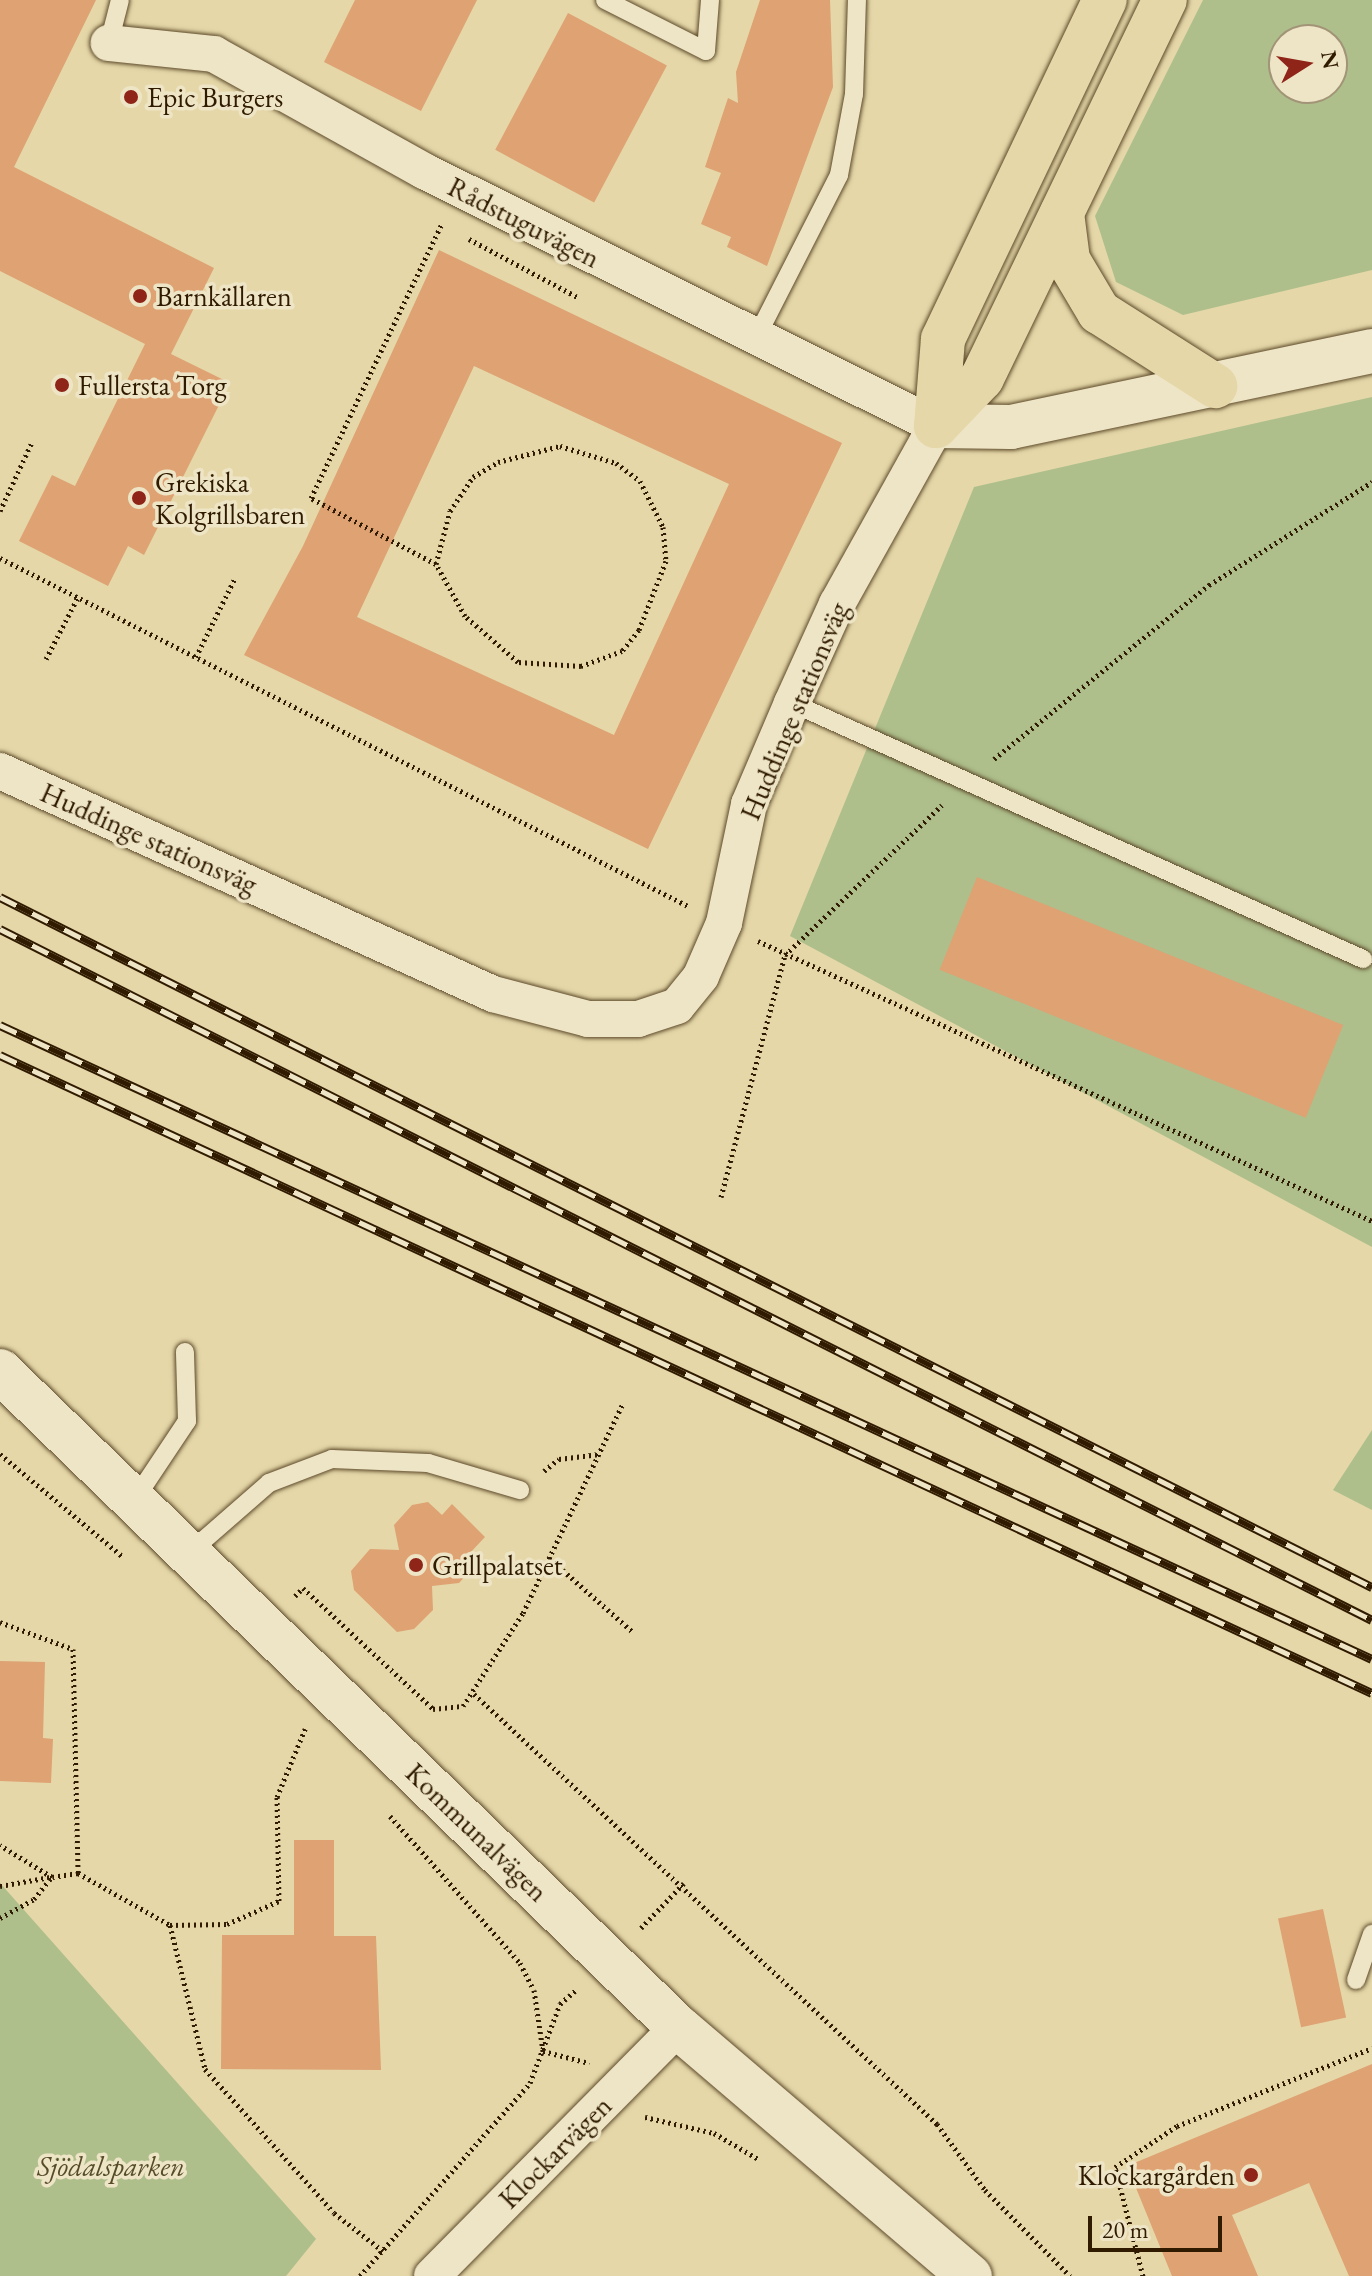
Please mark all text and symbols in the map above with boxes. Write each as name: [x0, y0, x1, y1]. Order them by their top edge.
north arrow: [1268, 24, 1348, 104]
text: N: [1314, 48, 1346, 71]
place label: Epic Burgers: [147, 80, 283, 114]
marker: Epic Burgers: [122, 88, 140, 106]
street label: Rådstuguvägen: [443, 169, 605, 275]
place label: Barnkällaren: [156, 279, 292, 313]
marker: Barnkällaren: [131, 287, 149, 305]
place label: Fullersta Torg: [78, 368, 227, 402]
marker: Fullersta Torg: [53, 376, 71, 394]
place label: Grekiska Kolgrillsbaren: [155, 465, 305, 531]
marker: Grekiska Kolgrillsbaren: [130, 489, 148, 507]
street label: Huddinge stationsväg: [733, 597, 855, 825]
street label: Huddinge stationsväg: [35, 775, 263, 901]
place label: Grillpalatset: [432, 1548, 563, 1582]
marker: Grillpalatset: [407, 1556, 425, 1574]
street label: Kommunalvägen: [399, 1756, 555, 1908]
street label: Klockarvägen: [492, 2089, 618, 2215]
park label: Sjödalsparken: [37, 2149, 185, 2183]
place label: Klockargården: [1078, 2158, 1235, 2192]
marker: Klockargården: [1242, 2166, 1260, 2184]
scale bar: [1092, 2200, 1226, 2250]
text: 20 m: [1102, 2214, 1149, 2245]

